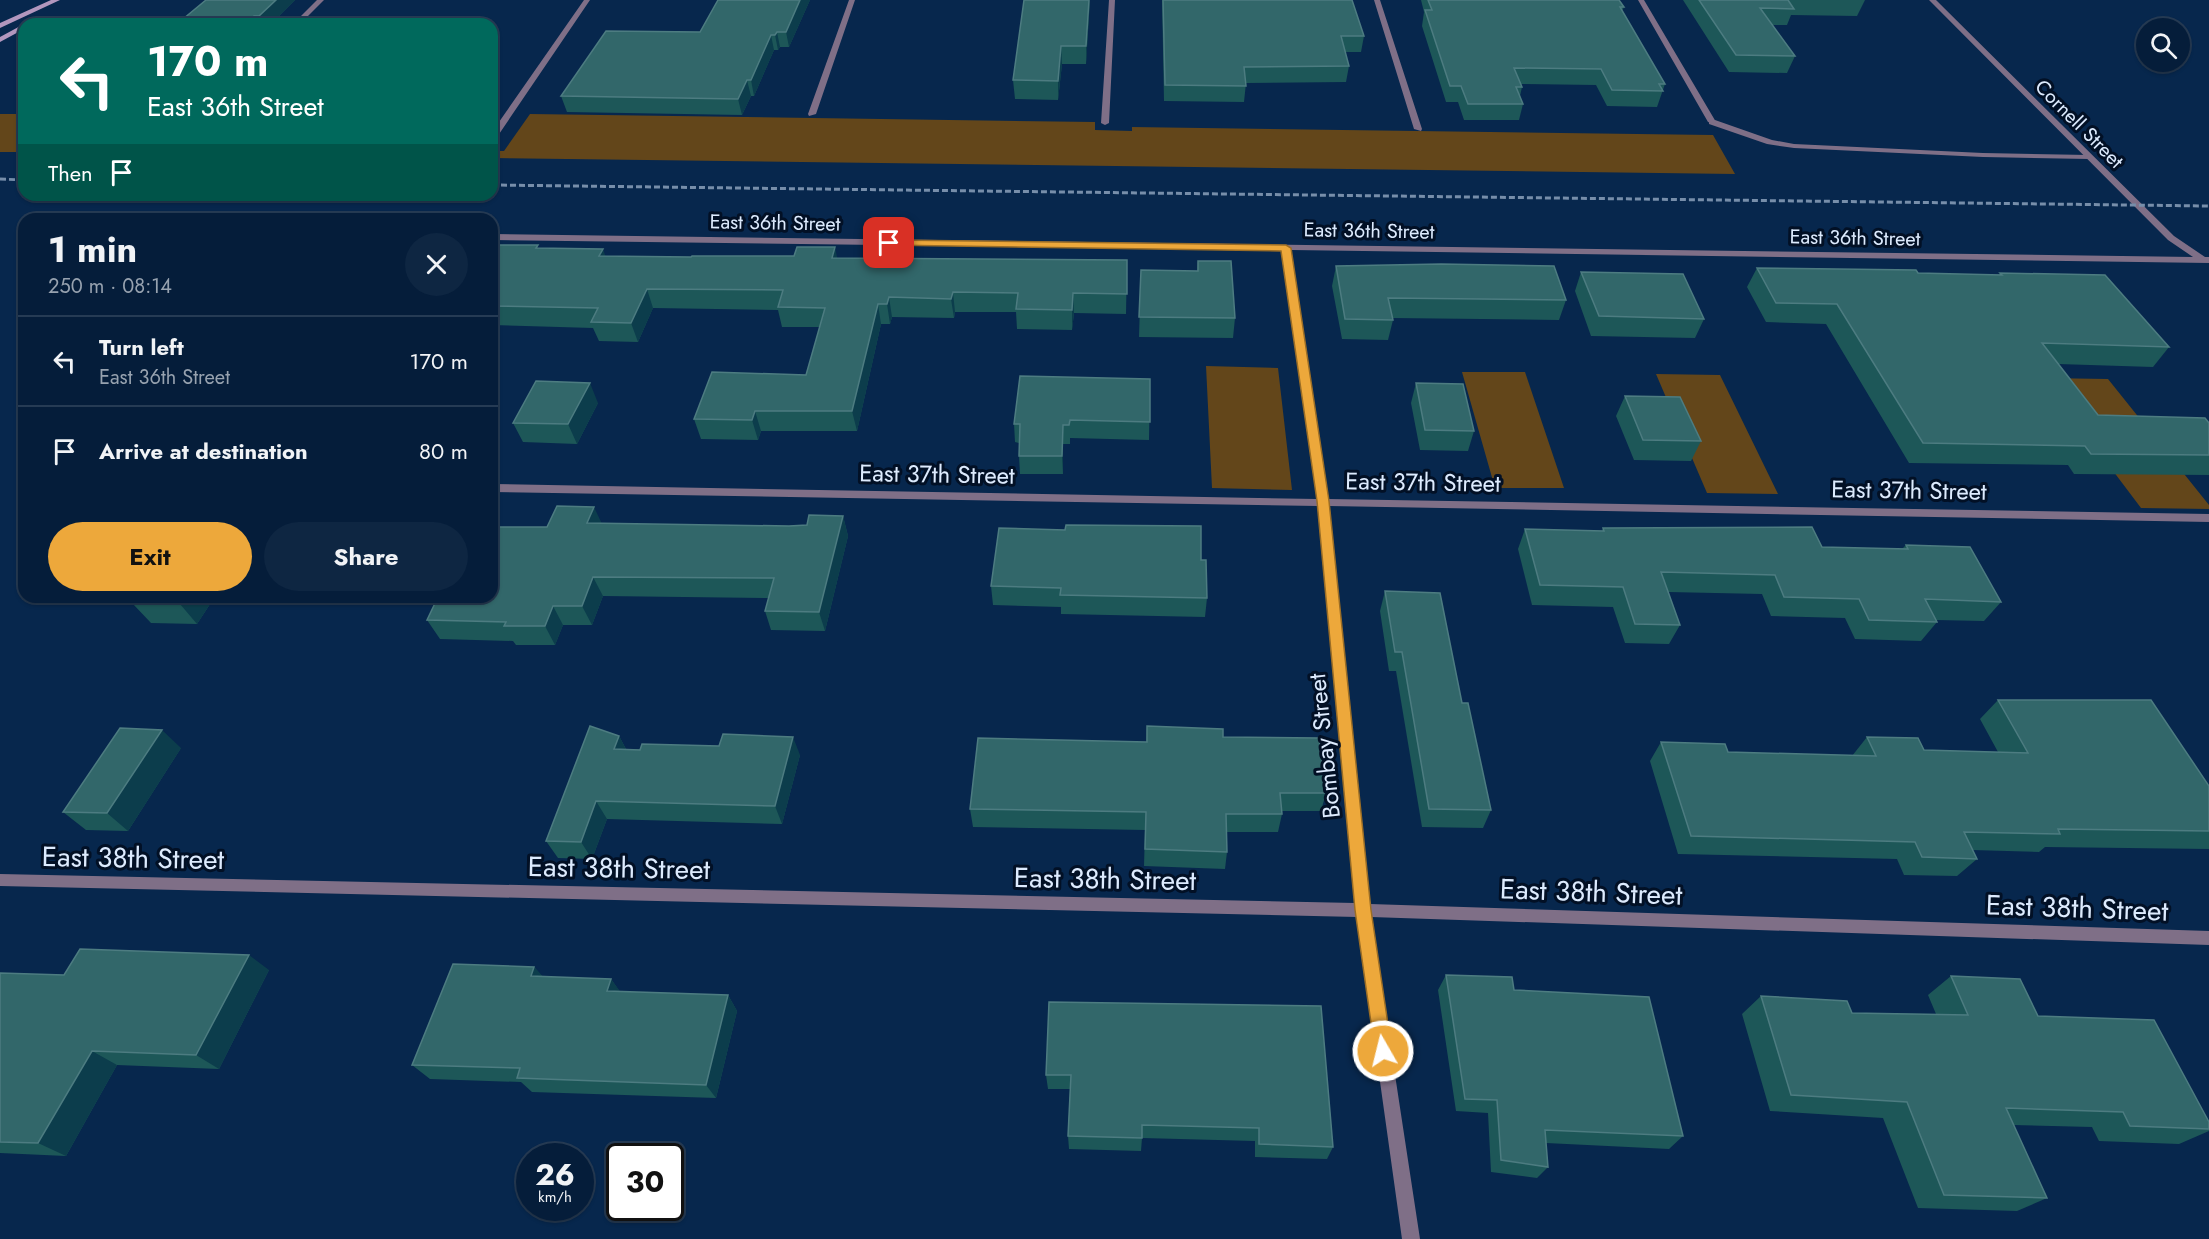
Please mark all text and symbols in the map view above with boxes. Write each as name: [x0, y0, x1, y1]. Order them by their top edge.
map controls: [2136, 18, 2190, 72]
button: search: [2136, 18, 2190, 72]
text: 170 m: [147, 31, 269, 92]
icon: left: [48, 42, 126, 120]
street label: Cornell Street: [2028, 73, 2130, 175]
text: East 36th Street: [147, 87, 324, 126]
icon: arrive: [105, 156, 138, 189]
text: Then: [48, 157, 93, 189]
street label: East 36th Street: [709, 207, 841, 239]
street label: East 36th Street: [1303, 215, 1435, 247]
pin: [863, 217, 914, 268]
street label: East 36th Street: [1789, 222, 1921, 254]
text: 1 min: [48, 223, 137, 275]
icon: arrive: [872, 226, 905, 259]
button: close: [405, 233, 468, 296]
text: 250 m · 08:14: [48, 272, 172, 301]
text: Turn left: [99, 331, 184, 363]
icon: left: [48, 345, 81, 378]
text: 170 m: [410, 345, 468, 377]
text: East 36th Street: [99, 363, 230, 392]
icon: arrive: [48, 435, 81, 468]
text: Arrive at destination: [99, 435, 308, 467]
text: 80 m: [419, 435, 468, 467]
street label: East 37th Street: [859, 455, 1015, 493]
street label: East 37th Street: [1345, 463, 1501, 501]
street label: East 37th Street: [1831, 471, 1987, 509]
button: Exit: [48, 522, 252, 591]
button: Share: [264, 522, 468, 591]
street label: Bombay Street: [1299, 672, 1349, 820]
street label: East 38th Street: [41, 836, 225, 880]
street label: East 38th Street: [527, 846, 711, 890]
street label: East 38th Street: [1013, 857, 1197, 901]
street label: East 38th Street: [1499, 868, 1683, 916]
street label: East 38th Street: [1985, 884, 2169, 932]
position arrow: [1351, 1019, 1415, 1083]
speed limit sign: 30: [606, 1143, 684, 1221]
text: 26: [535, 1153, 575, 1196]
text: km/h: [538, 1186, 572, 1208]

